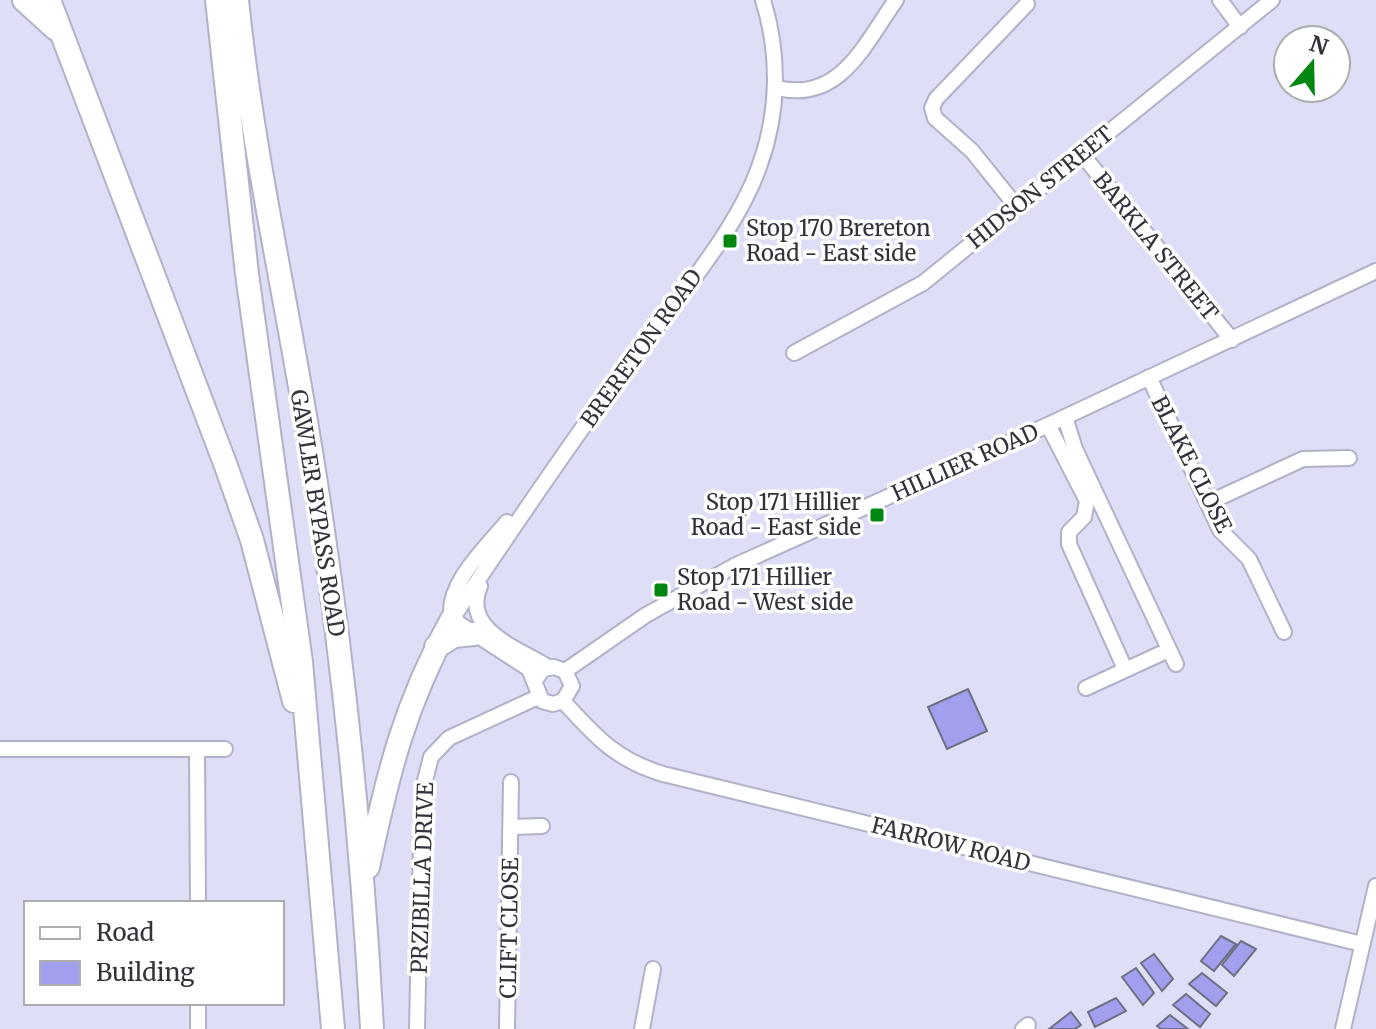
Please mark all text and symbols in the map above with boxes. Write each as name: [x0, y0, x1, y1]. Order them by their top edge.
north arrow: [1272, 24, 1352, 104]
text: N: [1306, 29, 1332, 62]
street label: HIDSON STREET: [961, 120, 1119, 254]
street label: BARKLA STREET: [1088, 166, 1224, 326]
place label: Stop 170 Brereton Road - East side: [746, 214, 931, 267]
marker: Stop 170 Brereton Road - East side: [721, 232, 739, 250]
street label: BRERETON ROAD: [574, 264, 708, 432]
street label: GAWLER BYPASS ROAD: [285, 388, 351, 638]
street label: BLAKE CLOSE: [1146, 391, 1239, 537]
street label: HILLIER ROAD: [887, 417, 1043, 507]
place label: Stop 171 Hillier Road - East side: [691, 488, 861, 541]
marker: Stop 171 Hillier Road - East side: [868, 506, 886, 524]
place label: Stop 171 Hillier Road - West side: [677, 563, 853, 616]
marker: Stop 171 Hillier Road - West side: [652, 581, 670, 599]
street label: PRZIBILLA DRIVE: [405, 782, 439, 974]
street label: FARROW ROAD: [869, 811, 1033, 877]
street label: CLIFT CLOSE: [494, 857, 524, 999]
legend: [24, 901, 284, 1005]
text: Road: [96, 917, 154, 948]
text: Building: [96, 957, 195, 988]

